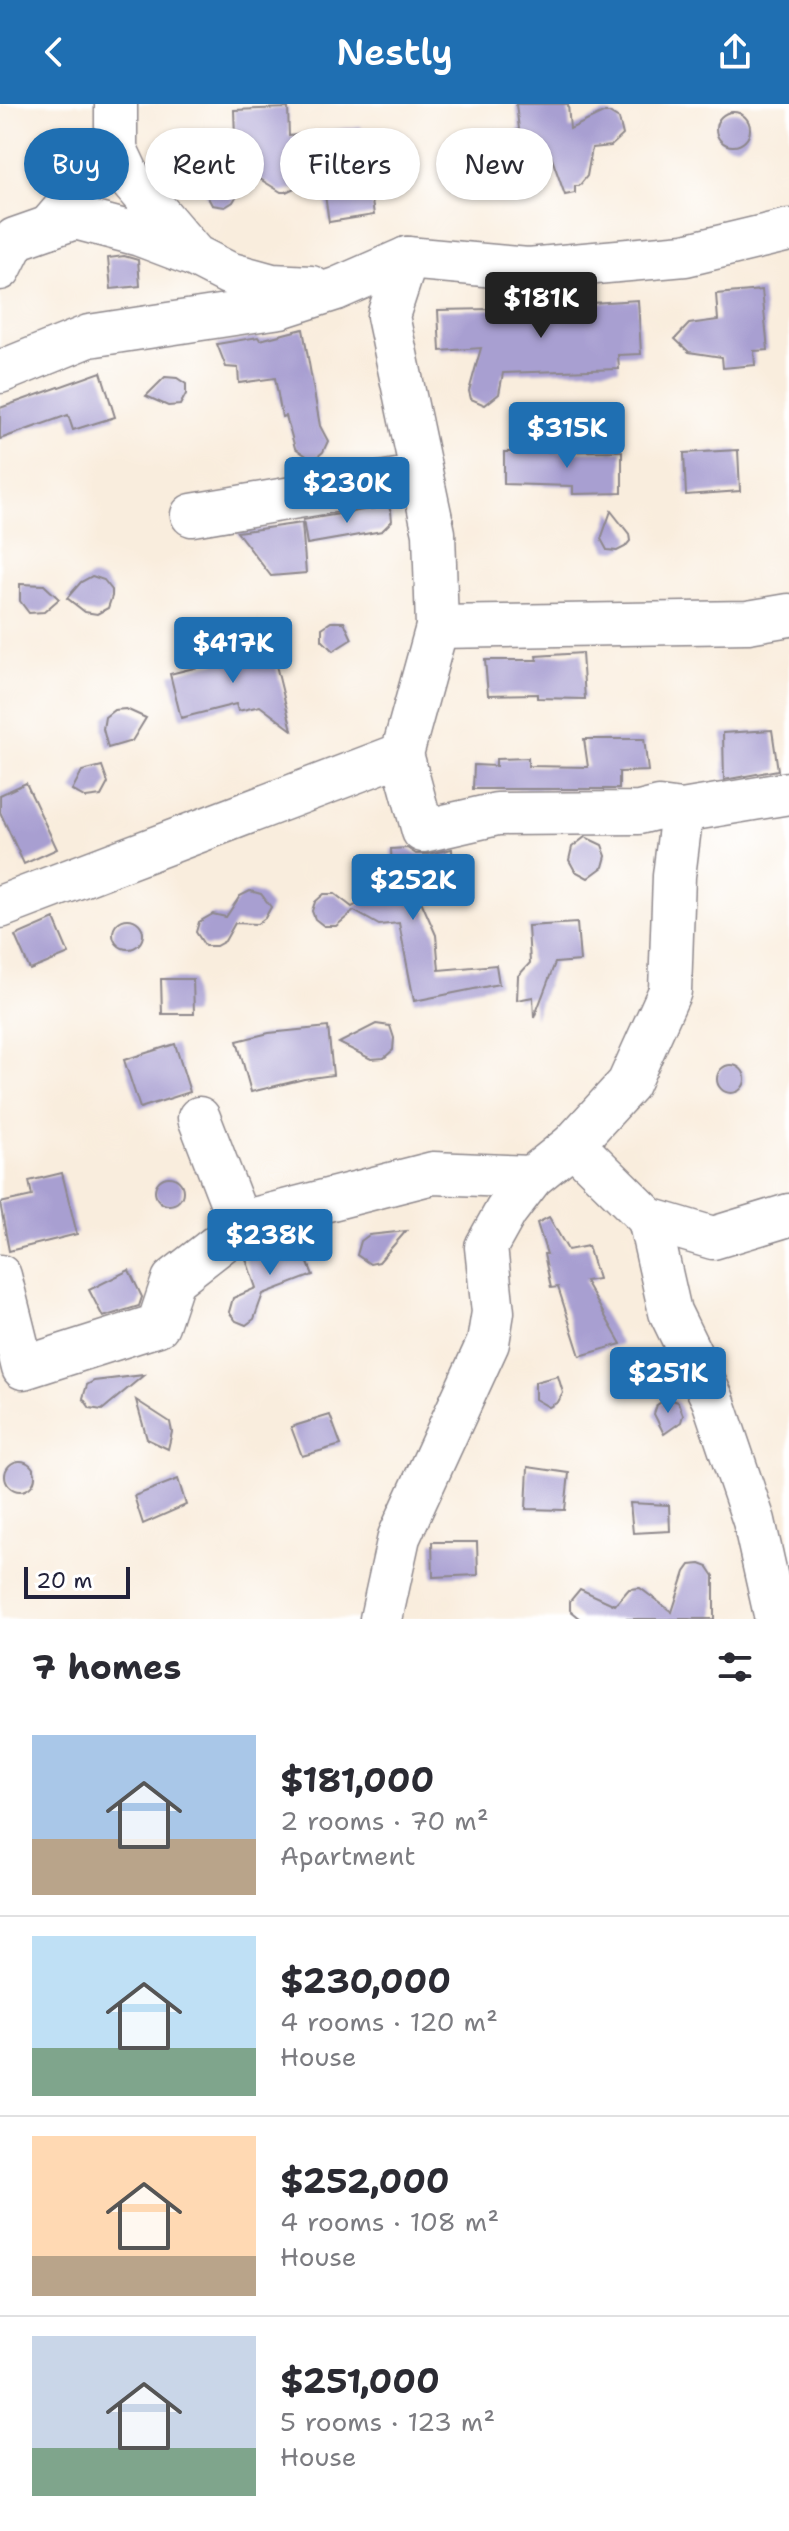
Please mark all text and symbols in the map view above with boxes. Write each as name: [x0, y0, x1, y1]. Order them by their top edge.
text: Nestly: [336, 28, 453, 77]
icon: back: [32, 30, 76, 74]
icon: share: [713, 30, 757, 74]
chip: Buy: [24, 128, 129, 200]
chip: Rent: [145, 128, 264, 200]
chip: Filters: [280, 128, 420, 200]
chip: New: [436, 128, 553, 200]
pin: $181K: [485, 272, 597, 340]
text: $181K: [503, 280, 579, 315]
pin: $315K: [511, 402, 623, 470]
text: $315K: [527, 410, 607, 445]
pin: $230K: [291, 457, 403, 525]
text: $230K: [302, 465, 392, 500]
pin: $417K: [177, 617, 289, 685]
text: $417K: [192, 625, 274, 660]
pin: $252K: [357, 854, 469, 922]
text: $252K: [370, 862, 456, 897]
pin: $238K: [214, 1209, 326, 1277]
text: $238K: [225, 1217, 315, 1252]
pin: $251K: [612, 1347, 724, 1415]
text: $251K: [628, 1355, 708, 1390]
scale bar: [24, 1563, 130, 1599]
text: 20 m: [36, 1566, 93, 1595]
text: 7 homes: [32, 1644, 181, 1690]
icon: filters: [713, 1645, 757, 1689]
text: $181,000: [280, 1757, 434, 1803]
icon: home: [96, 1767, 192, 1863]
text: 2 rooms · 70 m²: [280, 1803, 489, 1838]
text: Apartment: [280, 1838, 416, 1873]
text: $230,000: [280, 1958, 451, 2004]
icon: home: [96, 1968, 192, 2064]
text: 4 rooms · 120 m²: [280, 2004, 498, 2039]
text: House: [280, 2039, 356, 2074]
text: $252,000: [280, 2158, 450, 2204]
icon: home: [96, 2168, 192, 2264]
text: 4 rooms · 108 m²: [280, 2204, 499, 2239]
text: House: [280, 2239, 356, 2274]
text: $251,000: [280, 2358, 440, 2404]
icon: home: [96, 2368, 192, 2464]
text: 5 rooms · 123 m²: [280, 2404, 495, 2439]
text: House: [280, 2439, 356, 2474]

